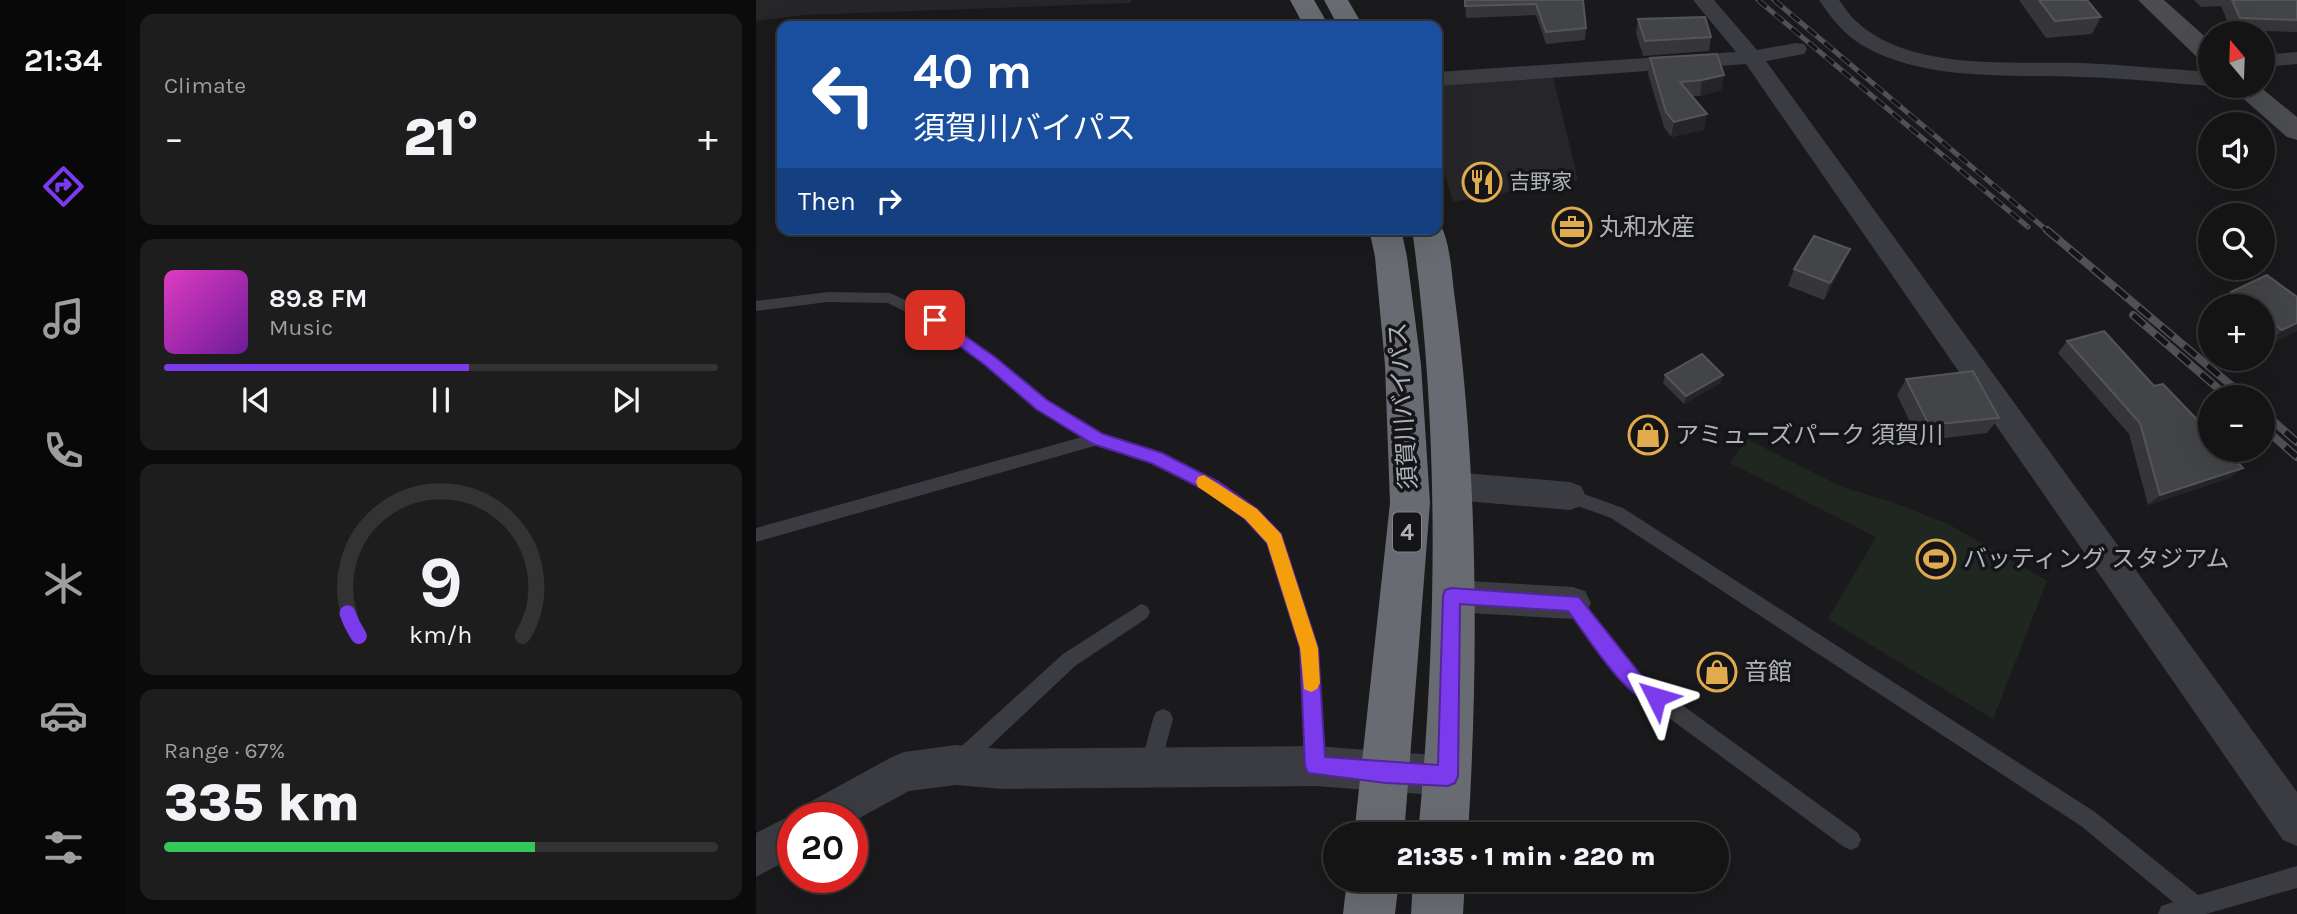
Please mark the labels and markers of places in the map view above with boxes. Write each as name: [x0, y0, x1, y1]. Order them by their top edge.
restaurant icon: 吉野家: [1461, 161, 1503, 203]
place label: 吉野家: [1509, 170, 1572, 194]
office icon: 丸和水産: [1551, 206, 1593, 248]
place label: 丸和水産: [1599, 213, 1695, 241]
pin: [905, 290, 965, 350]
shop icon: アミューズパーク 須賀川: [1627, 414, 1669, 456]
place label: アミューズパーク 須賀川: [1675, 421, 1943, 449]
sports icon: バッティング スタジアム: [1915, 538, 1957, 580]
place label: バッティング スタジアム: [1963, 545, 2230, 573]
shop icon: 音館: [1696, 651, 1738, 693]
place label: 音館: [1744, 658, 1792, 686]

